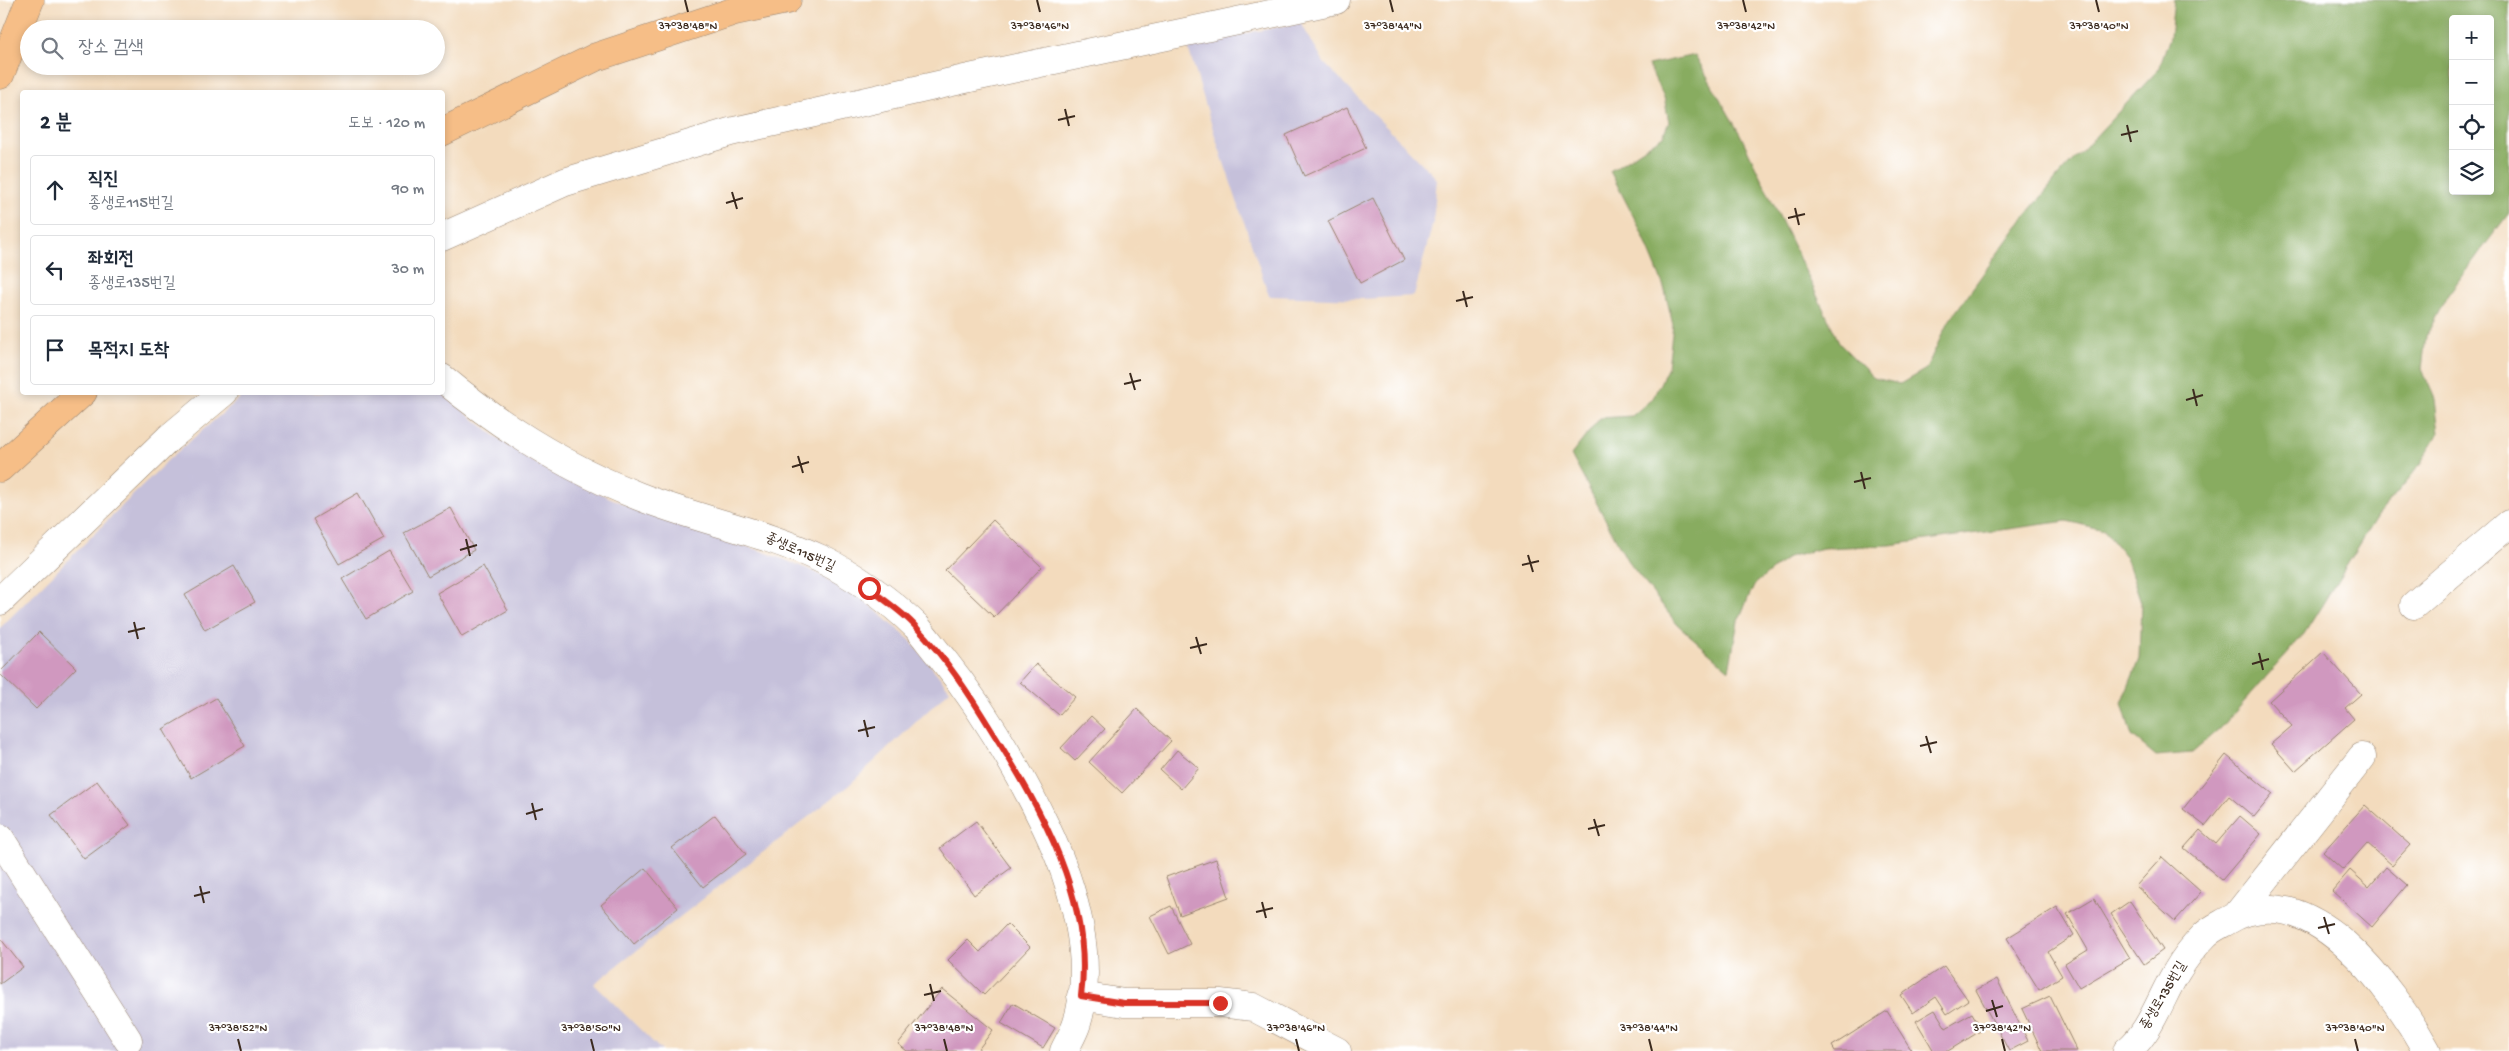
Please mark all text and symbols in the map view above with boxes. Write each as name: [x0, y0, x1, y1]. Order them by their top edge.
map controls: [2449, 15, 2494, 195]
button: +: [2449, 15, 2494, 60]
search box: [20, 20, 445, 75]
text: 37°38'48"N: [658, 20, 718, 34]
text: 37°38'46"N: [1010, 20, 1069, 34]
text: 37°38'44"N: [1363, 20, 1422, 34]
text: 37°38'42"N: [1716, 20, 1775, 34]
text: 37°38'40"N: [2068, 20, 2129, 34]
icon: search: [38, 34, 66, 62]
text: 장소 검색: [78, 37, 144, 60]
button: −: [2449, 60, 2494, 105]
button: locate: [2449, 105, 2494, 150]
text: 2 분: [40, 112, 72, 137]
text: 도보 · 120 m: [348, 115, 425, 134]
button: layers: [2449, 150, 2494, 195]
text: 직진: [88, 169, 119, 192]
icon: ahead: [41, 176, 69, 204]
text: 90 m: [392, 181, 424, 200]
text: 종생로115번길: [88, 195, 174, 214]
text: 좌회전: [88, 249, 134, 272]
icon: left: [41, 256, 69, 284]
text: 30 m: [391, 261, 424, 280]
text: 종생로135번길: [88, 275, 176, 294]
icon: arrive: [41, 336, 69, 364]
text: 목적지 도착: [88, 340, 169, 363]
street label: 종생로115번길: [762, 530, 838, 576]
route start: [858, 577, 881, 600]
street label: 종생로135번길: [2137, 958, 2191, 1033]
route end: [1209, 992, 1232, 1015]
text: 37°38'52"N: [208, 1022, 268, 1036]
text: 37°38'50"N: [560, 1022, 621, 1036]
text: 37°38'48"N: [914, 1022, 974, 1036]
text: 37°38'46"N: [1266, 1022, 1325, 1036]
text: 37°38'44"N: [1619, 1022, 1678, 1036]
text: 37°38'42"N: [1972, 1022, 2031, 1036]
text: 37°38'40"N: [2324, 1022, 2385, 1036]

